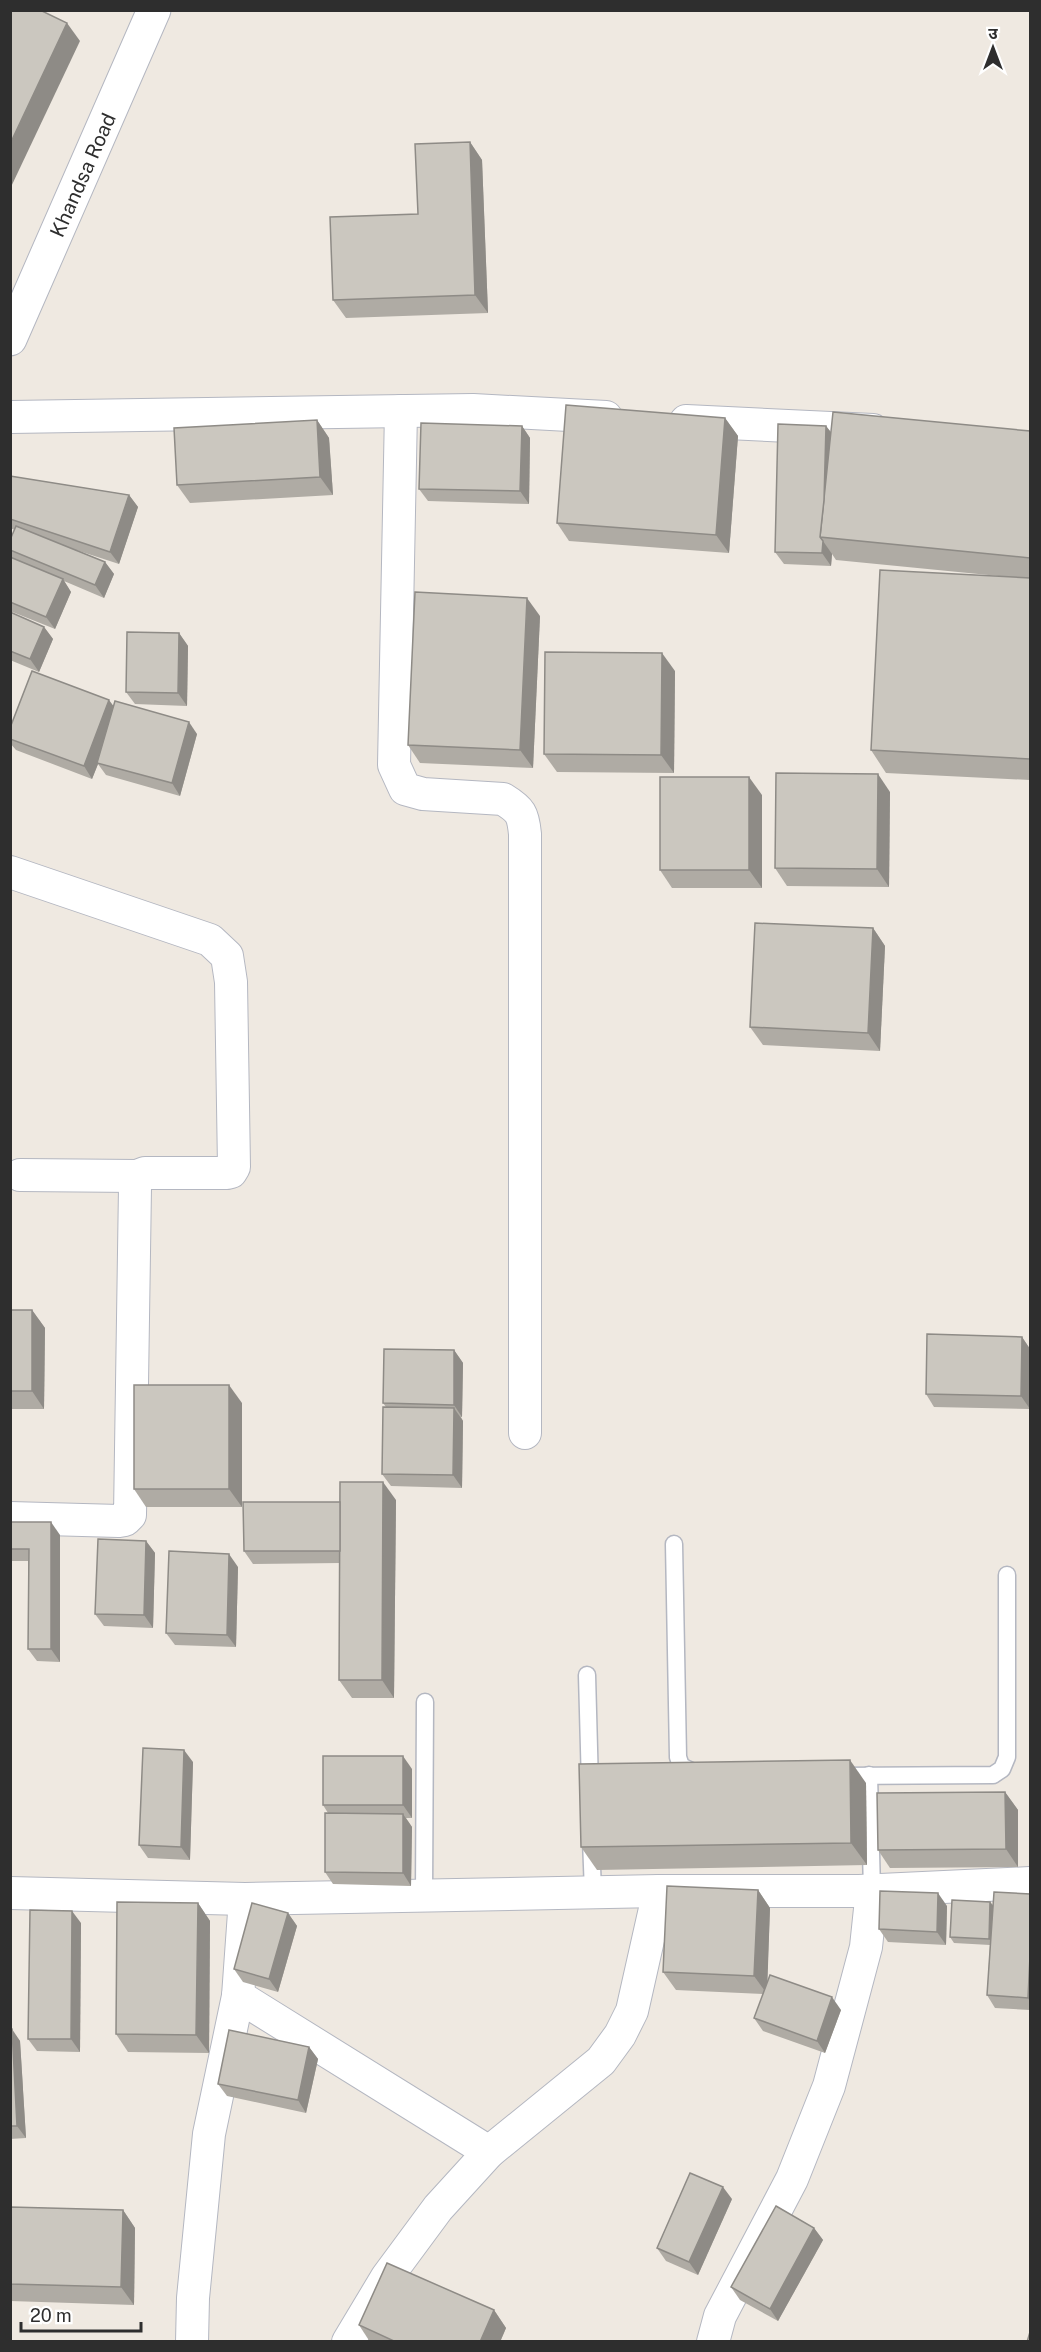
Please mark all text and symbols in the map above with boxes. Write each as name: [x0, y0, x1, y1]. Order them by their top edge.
north arrow: [963, 18, 1023, 78]
text: उ: [988, 24, 998, 43]
street label: Khandsa Road: [45, 109, 121, 241]
scale bar: [21, 2295, 141, 2333]
text: 20 m: [30, 2305, 72, 2326]

